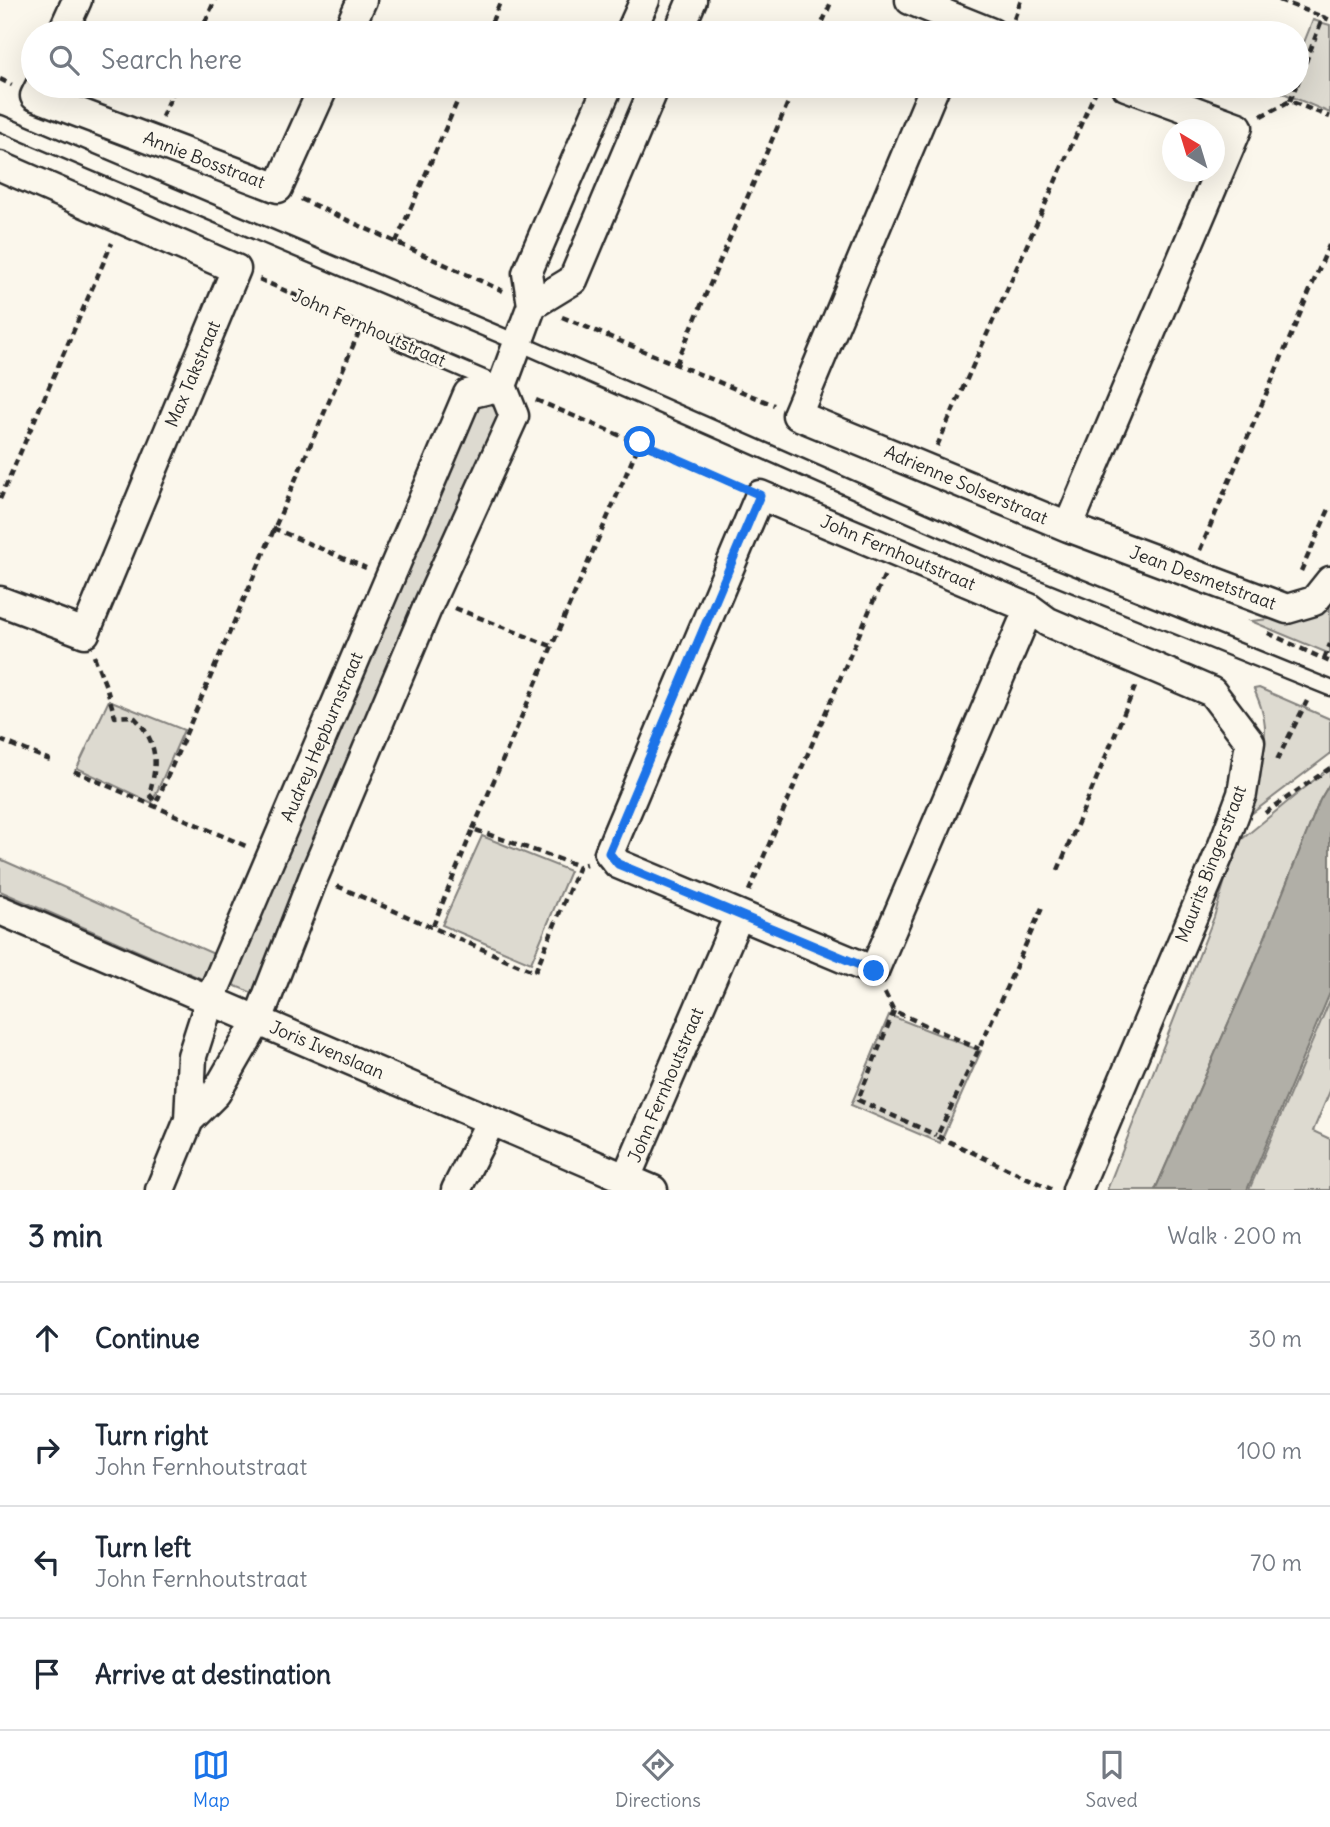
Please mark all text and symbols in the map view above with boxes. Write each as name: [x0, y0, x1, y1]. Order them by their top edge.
search box: [21, 21, 1309, 98]
icon: search: [45, 41, 83, 79]
text: Search here: [101, 43, 242, 76]
north arrow: [1162, 119, 1225, 182]
street label: Annie Bosstraat: [140, 126, 268, 193]
street label: John Fernhoutstraat: [289, 283, 450, 372]
street label: Max Takstraat: [160, 317, 225, 431]
route start: [624, 426, 655, 457]
street label: Adrienne Solserstraat: [881, 440, 1051, 529]
street label: John Fernhoutstraat: [817, 510, 979, 596]
street label: Jean Desmetstraat: [1127, 540, 1279, 615]
street label: Audrey Hepburnstraat: [275, 648, 368, 825]
street label: Maurits Bingerstraat: [1170, 782, 1251, 946]
route end: [858, 955, 889, 986]
street label: John Fernhoutstraat: [623, 1004, 709, 1166]
street label: Joris Ivenslaan: [266, 1015, 388, 1084]
text: 3 min: [28, 1217, 103, 1255]
text: Walk · 200 m: [1167, 1221, 1302, 1250]
icon: ahead: [28, 1319, 66, 1357]
text: Continue: [95, 1322, 200, 1355]
text: 30 m: [1248, 1324, 1302, 1353]
text: Turn right: [95, 1419, 208, 1452]
icon: right: [28, 1431, 66, 1469]
text: 100 m: [1237, 1436, 1302, 1465]
text: John Fernhoutstraat: [95, 1452, 307, 1481]
text: Turn left: [95, 1531, 191, 1564]
icon: left: [28, 1543, 66, 1581]
text: 70 m: [1250, 1548, 1302, 1577]
text: John Fernhoutstraat: [95, 1564, 307, 1593]
icon: arrive: [28, 1655, 66, 1693]
text: Arrive at destination: [95, 1658, 331, 1691]
tab: Map: [192, 1746, 230, 1812]
tab: Directions: [615, 1746, 701, 1812]
tab: Saved: [1086, 1746, 1138, 1812]

